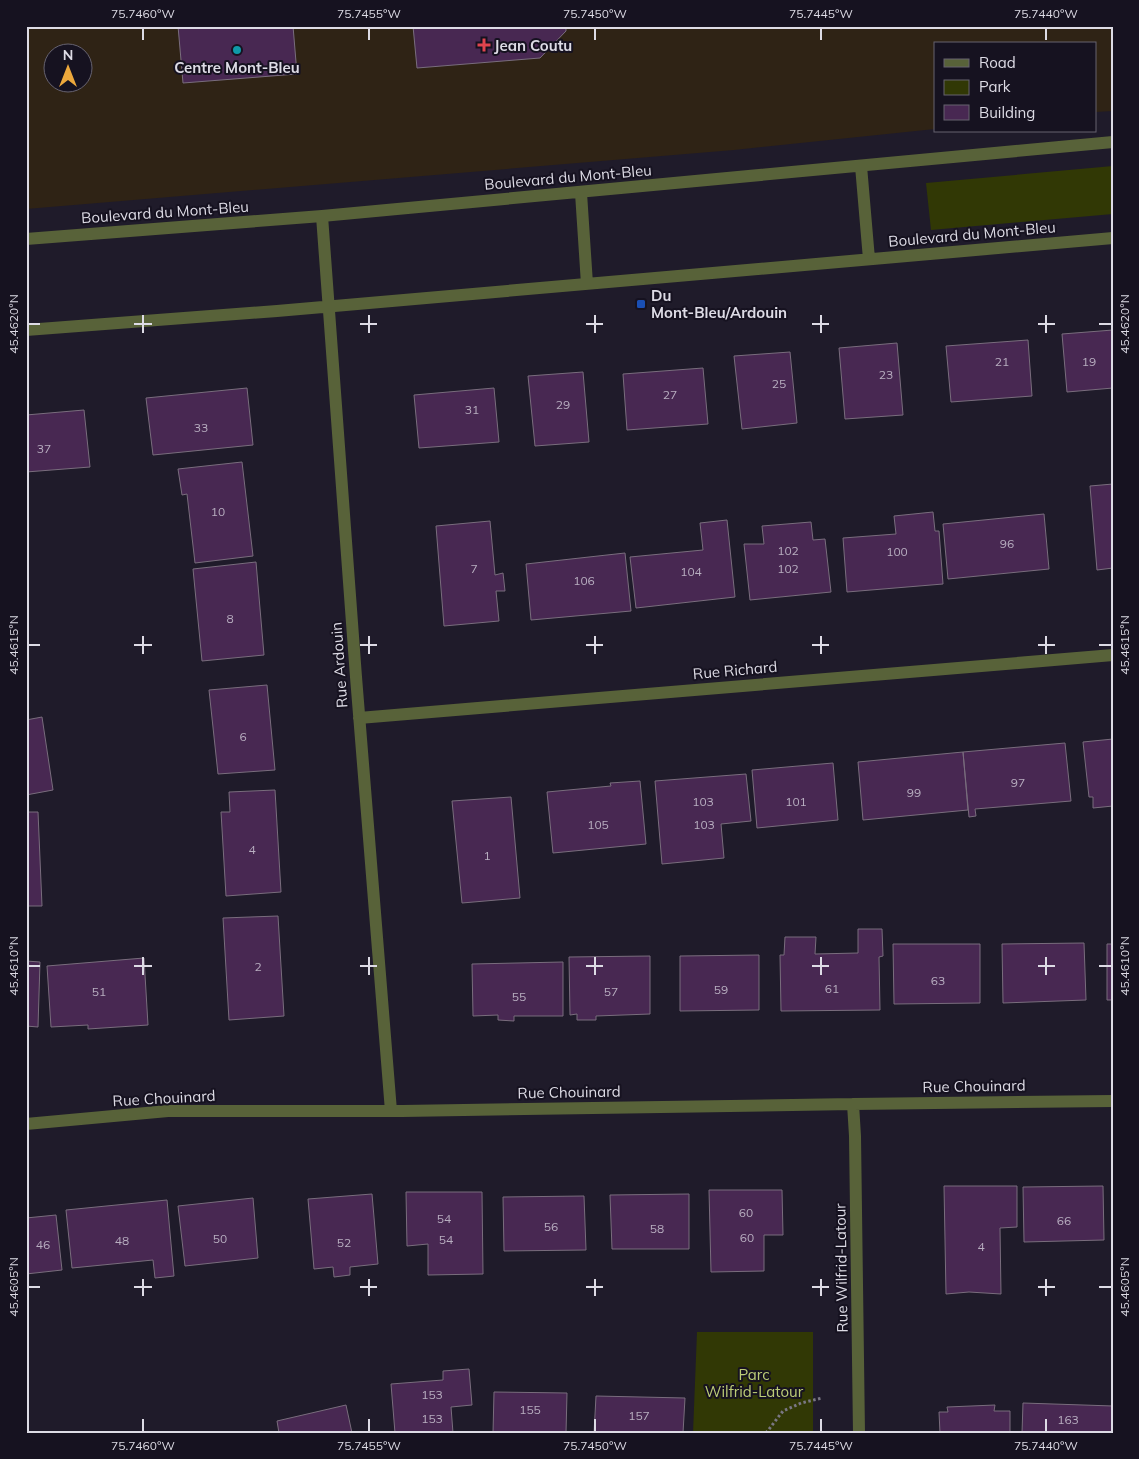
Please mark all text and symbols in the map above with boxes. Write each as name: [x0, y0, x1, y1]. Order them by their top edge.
text: 75.7460°W: [111, 6, 175, 21]
text: 75.7455°W: [337, 6, 401, 21]
text: 75.7450°W: [563, 6, 627, 21]
text: 75.7445°W: [789, 6, 853, 21]
text: 75.7440°W: [1014, 6, 1078, 21]
place label: Jean Coutu: [494, 36, 572, 55]
marker: Jean Coutu: [478, 39, 490, 51]
north arrow: [42, 42, 92, 92]
legend: [934, 42, 1096, 132]
marker: Centre Mont-Bleu: [231, 44, 243, 56]
text: N: [63, 46, 73, 64]
text: Road: [979, 53, 1016, 72]
place label: Centre Mont-Bleu: [174, 58, 300, 77]
text: Park: [979, 77, 1011, 96]
text: Building: [979, 103, 1035, 122]
street label: Boulevard du Mont-Bleu: [483, 160, 653, 194]
street label: Boulevard du Mont-Bleu: [81, 197, 249, 227]
street label: Boulevard du Mont-Bleu: [887, 217, 1057, 251]
place label: Du Mont-Bleu/Ardouin: [651, 286, 787, 322]
text: 45.4620°N: [6, 294, 21, 354]
text: 45.4620°N: [1117, 294, 1132, 354]
marker: Du Mont-Bleu/Ardouin: [635, 298, 647, 310]
house number: 21: [995, 354, 1009, 369]
house number: 19: [1082, 354, 1096, 369]
house number: 23: [879, 367, 893, 382]
house number: 25: [772, 376, 786, 391]
house number: 27: [663, 387, 677, 402]
house number: 29: [556, 397, 570, 412]
house number: 31: [465, 402, 479, 417]
house number: 33: [194, 420, 208, 435]
house number: 37: [37, 441, 51, 456]
house number: 10: [211, 504, 225, 519]
house number: 96: [1000, 536, 1014, 551]
house number: 102: [777, 543, 799, 558]
house number: 100: [886, 544, 908, 559]
house number: 7: [470, 561, 478, 576]
house number: 102: [777, 561, 799, 576]
house number: 104: [680, 564, 702, 579]
house number: 106: [573, 573, 595, 588]
house number: 8: [226, 611, 234, 626]
text: 45.4615°N: [6, 615, 21, 675]
text: 45.4615°N: [1117, 615, 1132, 675]
street label: Rue Ardouin: [327, 621, 351, 709]
street label: Rue Richard: [692, 657, 778, 683]
house number: 6: [239, 729, 247, 744]
house number: 97: [1011, 775, 1025, 790]
house number: 99: [907, 785, 921, 800]
house number: 103: [692, 794, 714, 809]
house number: 101: [785, 794, 807, 809]
house number: 105: [587, 817, 609, 832]
house number: 103: [693, 817, 715, 832]
house number: 4: [248, 842, 256, 857]
house number: 1: [483, 848, 491, 863]
text: 45.4610°N: [6, 936, 21, 996]
text: 45.4610°N: [1117, 936, 1132, 996]
house number: 2: [254, 959, 262, 974]
house number: 63: [931, 973, 945, 988]
house number: 61: [825, 981, 839, 996]
house number: 59: [714, 982, 728, 997]
house number: 51: [92, 984, 106, 999]
house number: 57: [604, 984, 618, 999]
house number: 55: [512, 989, 526, 1004]
street label: Rue Chouinard: [922, 1076, 1026, 1096]
street label: Rue Chouinard: [517, 1082, 621, 1102]
street label: Rue Chouinard: [112, 1086, 216, 1110]
street label: Rue Wilfrid-Latour: [830, 1203, 852, 1333]
house number: 60: [739, 1205, 753, 1220]
house number: 54: [437, 1211, 451, 1226]
house number: 66: [1057, 1213, 1071, 1228]
house number: 56: [544, 1219, 558, 1234]
house number: 58: [650, 1221, 664, 1236]
house number: 60: [740, 1230, 754, 1245]
house number: 50: [213, 1231, 227, 1246]
house number: 54: [439, 1232, 453, 1247]
house number: 48: [115, 1233, 129, 1248]
house number: 52: [337, 1235, 351, 1250]
house number: 46: [36, 1237, 50, 1252]
house number: 4: [977, 1239, 985, 1254]
text: 45.4605°N: [6, 1257, 21, 1317]
text: 45.4605°N: [1117, 1257, 1132, 1317]
park label: Parc Wilfrid-Latour: [705, 1365, 804, 1401]
house number: 153: [421, 1387, 443, 1402]
house number: 155: [519, 1402, 541, 1417]
house number: 157: [628, 1408, 650, 1423]
house number: 153: [421, 1411, 443, 1426]
house number: 163: [1057, 1412, 1079, 1427]
text: 75.7460°W: [111, 1438, 175, 1453]
text: 75.7455°W: [337, 1438, 401, 1453]
text: 75.7450°W: [563, 1438, 627, 1453]
text: 75.7445°W: [789, 1438, 853, 1453]
text: 75.7440°W: [1014, 1438, 1078, 1453]

